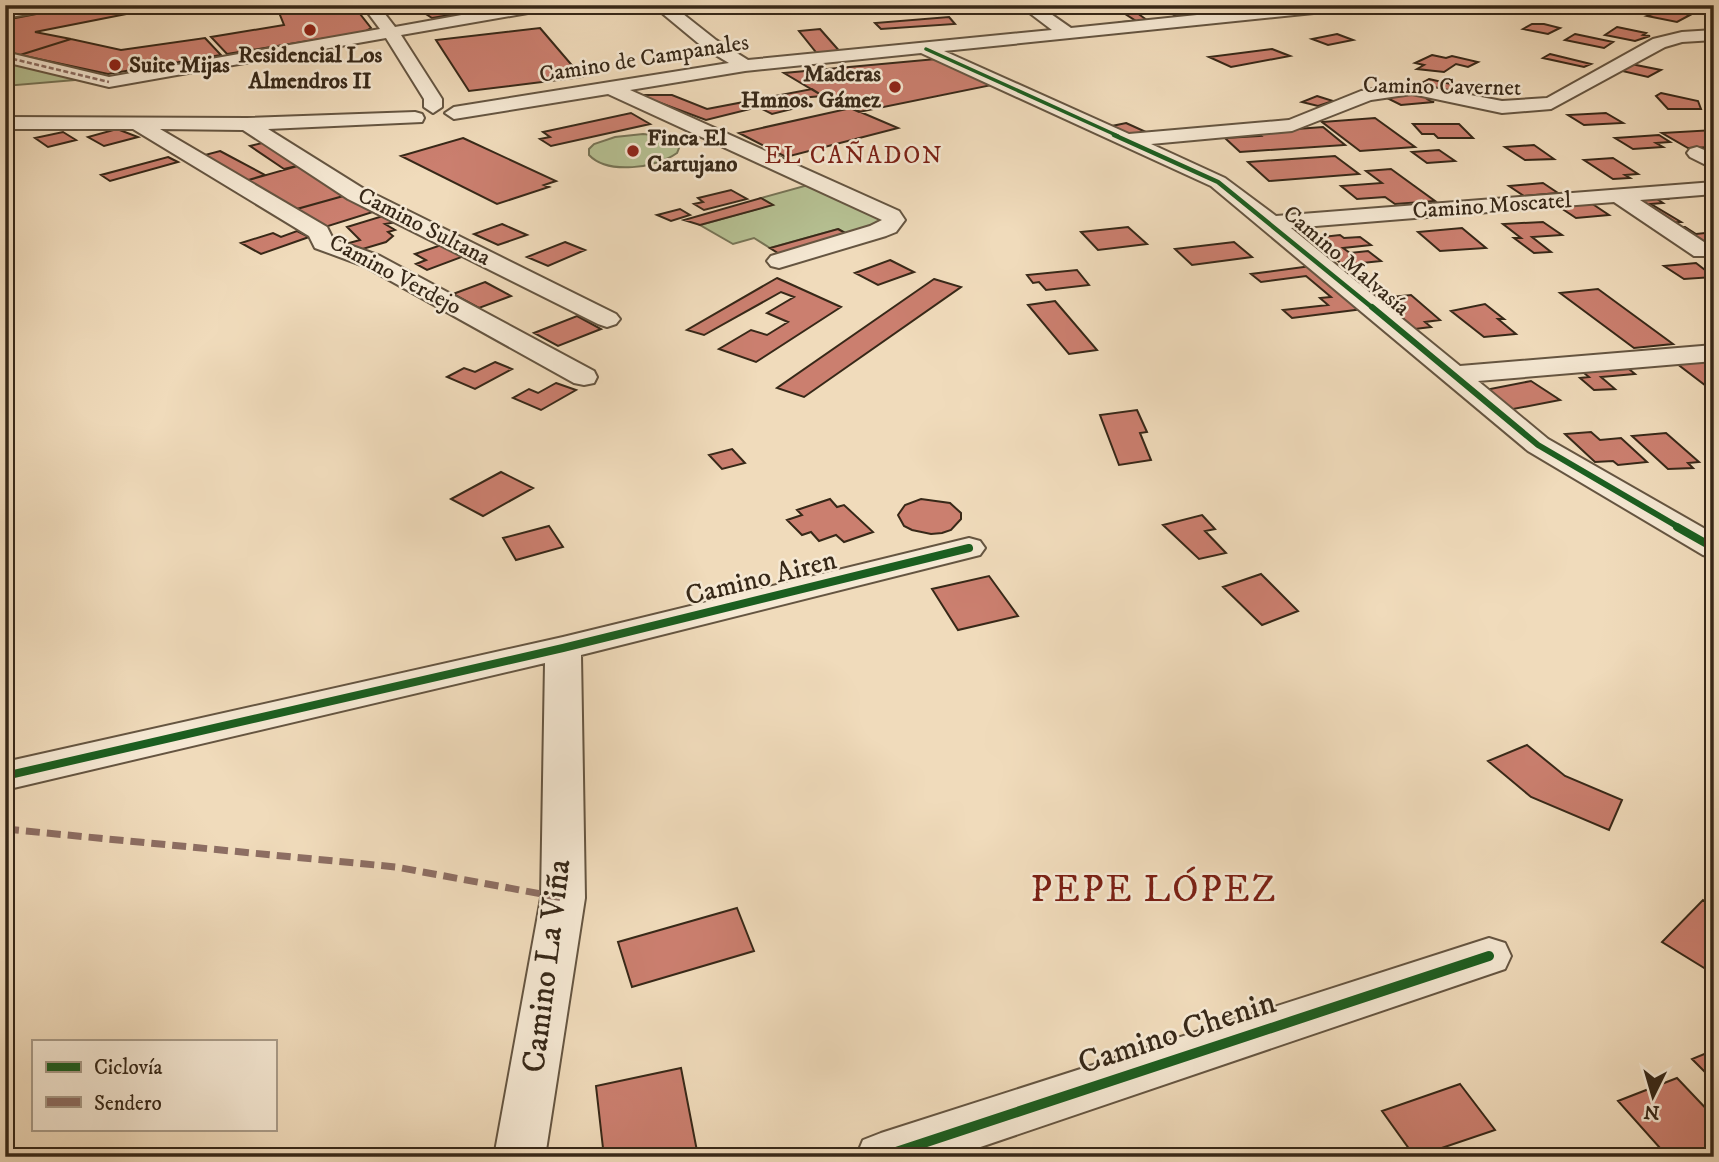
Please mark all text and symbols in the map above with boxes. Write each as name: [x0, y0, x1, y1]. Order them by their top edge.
marker: Residencial Los Almendros II: [302, 22, 318, 38]
street label: Camino de Campanales: [537, 28, 751, 90]
place label: Residencial Los Almendros II: [238, 41, 382, 96]
place label: Suite Mijas: [129, 51, 230, 80]
marker: Suite Mijas: [107, 57, 123, 73]
place label: Maderas Hmnos. Gámez: [741, 60, 882, 115]
street label: Camino Cavernet: [1363, 71, 1521, 103]
marker: Maderas Hmnos. Gámez: [887, 79, 903, 95]
place label: Finca El Cartujano: [647, 124, 738, 179]
district label: EL CAÑADON: [764, 140, 944, 171]
marker: Finca El Cartujano: [625, 143, 641, 159]
street label: Camino Sultana: [353, 181, 495, 273]
street label: Camino Moscatel: [1411, 186, 1573, 226]
street label: Camino Malvasía: [1276, 199, 1416, 323]
street label: Camino Verdejo: [324, 228, 466, 322]
street label: Camino Airen: [682, 542, 841, 614]
street label: Camino La Viña: [514, 857, 580, 1075]
district label: PEPE LÓPEZ: [1030, 866, 1278, 914]
street label: Camino Chenin: [1073, 982, 1281, 1084]
legend: [32, 1040, 276, 1130]
text: Ciclovía: [94, 1055, 162, 1081]
north arrow: [1618, 1060, 1688, 1130]
text: Sendero: [94, 1091, 162, 1117]
text: N: [1642, 1099, 1660, 1124]

